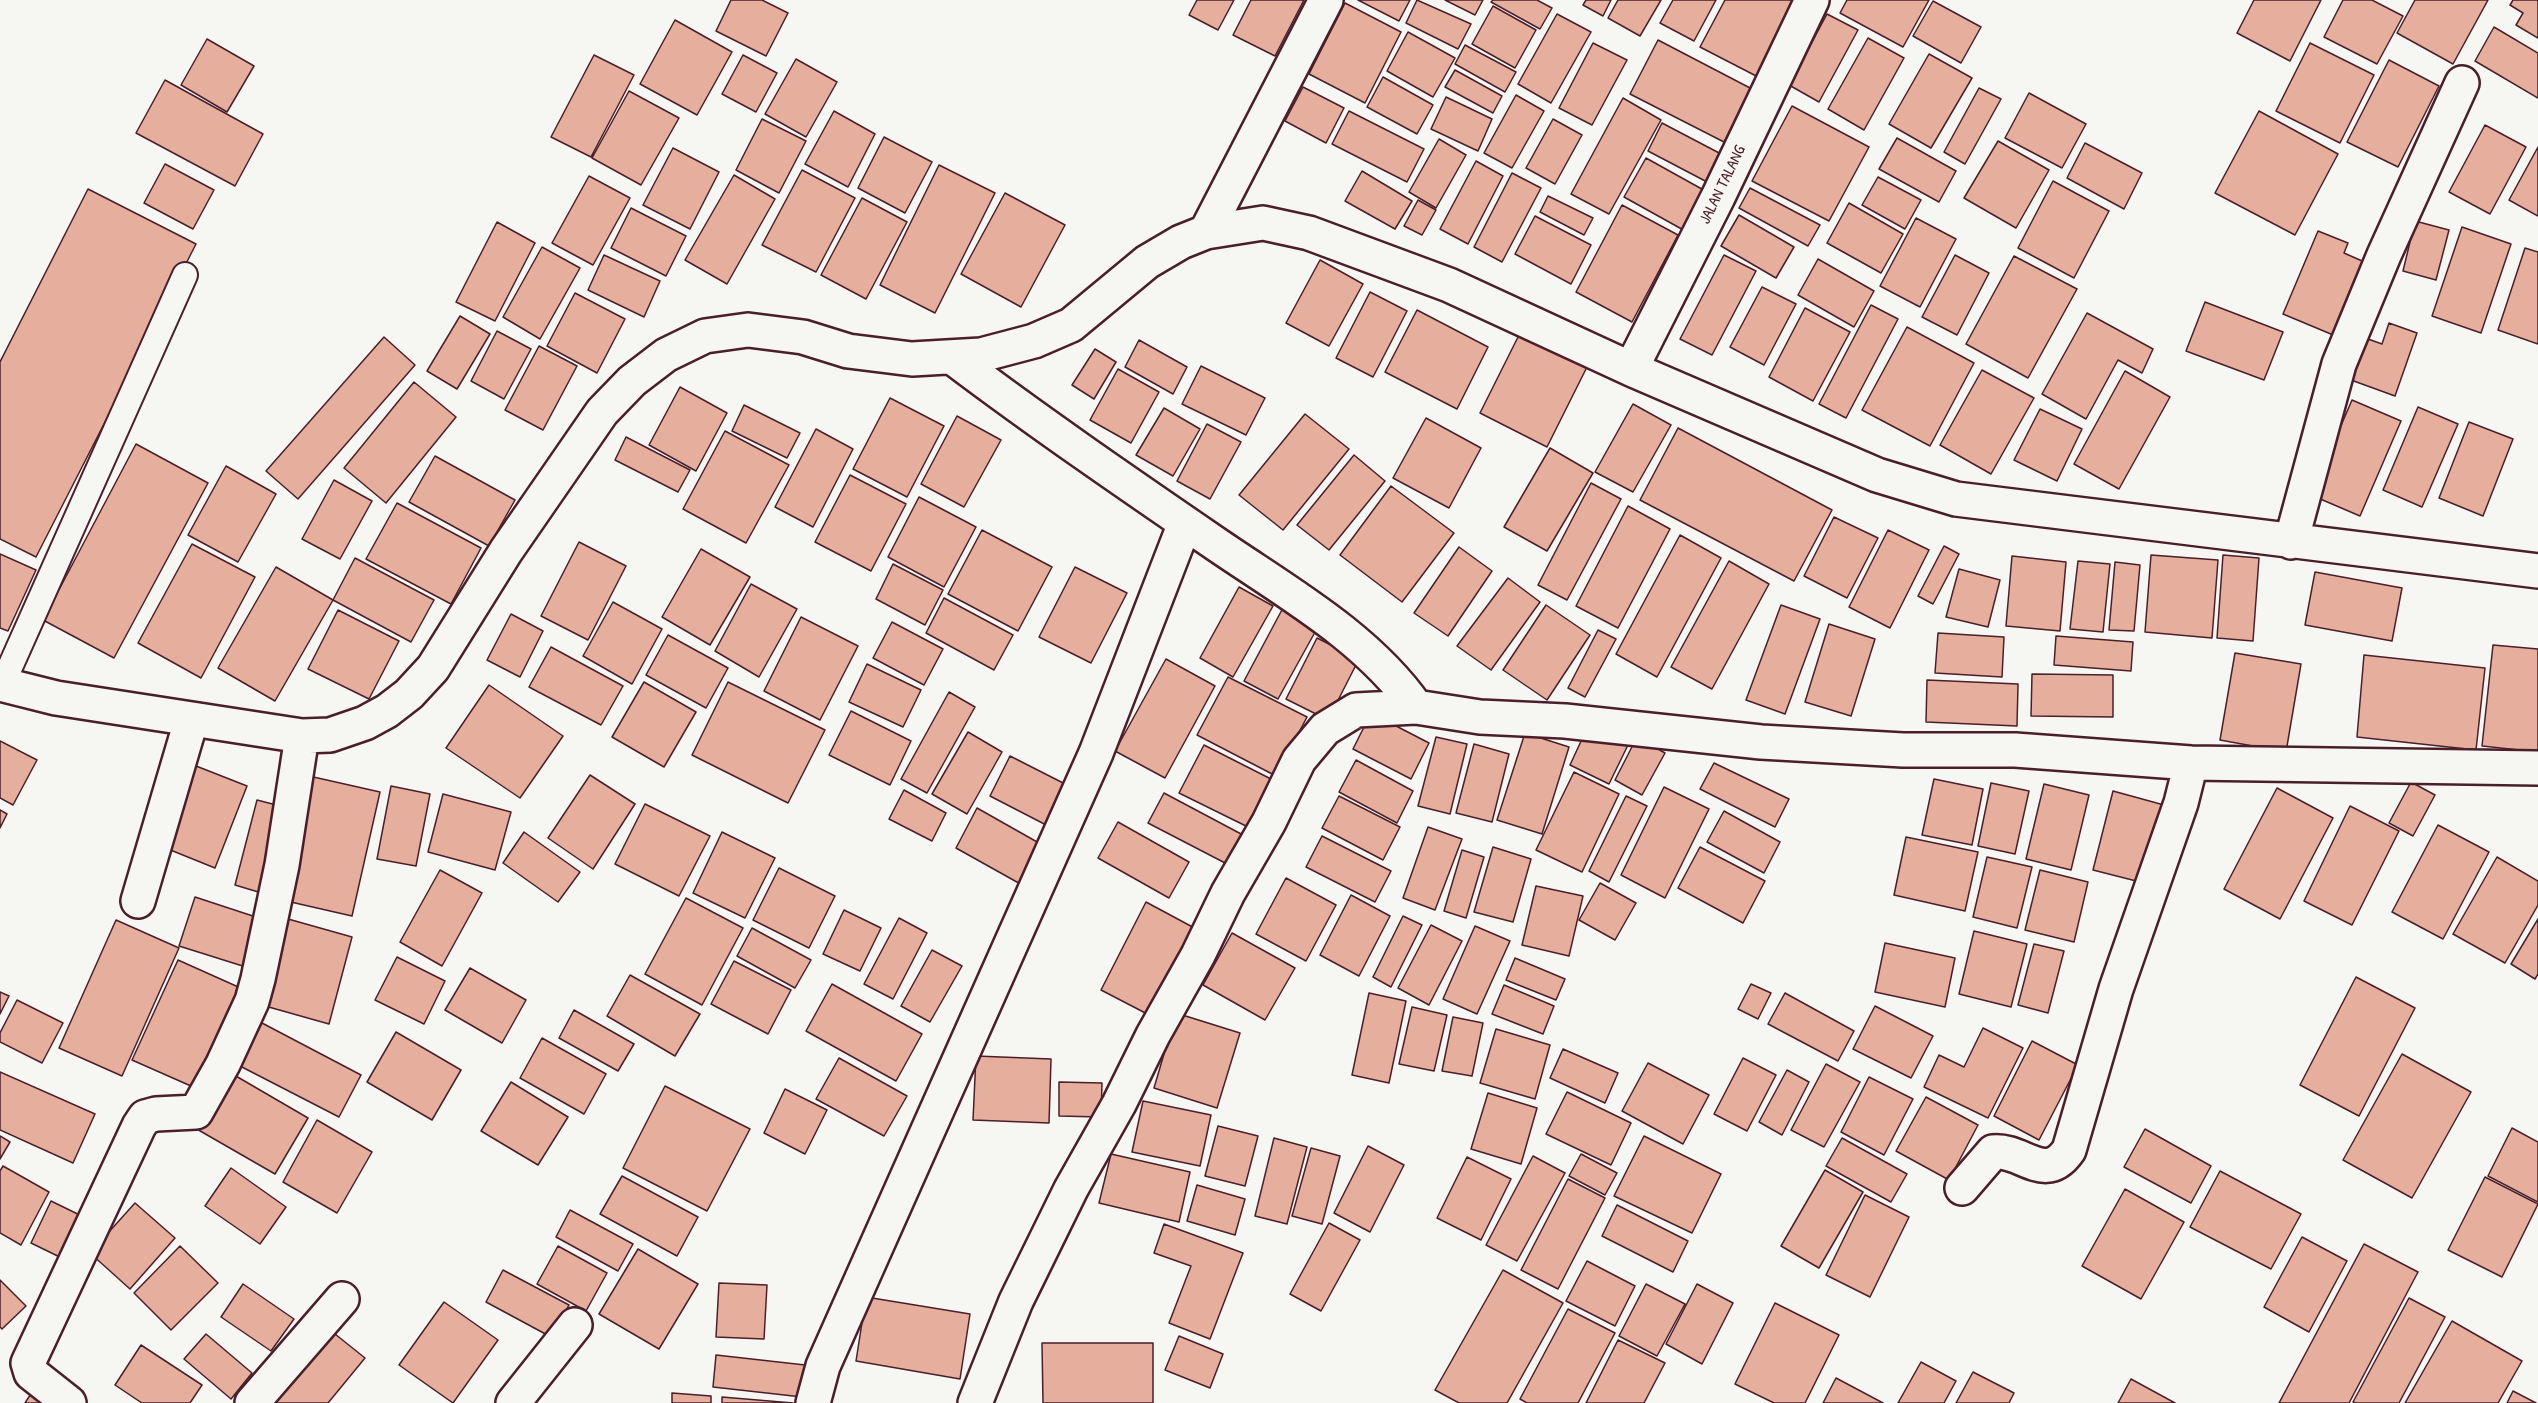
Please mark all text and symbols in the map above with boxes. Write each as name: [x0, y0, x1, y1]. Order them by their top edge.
street label: JALAN TALANG: [1696, 143, 1750, 227]

